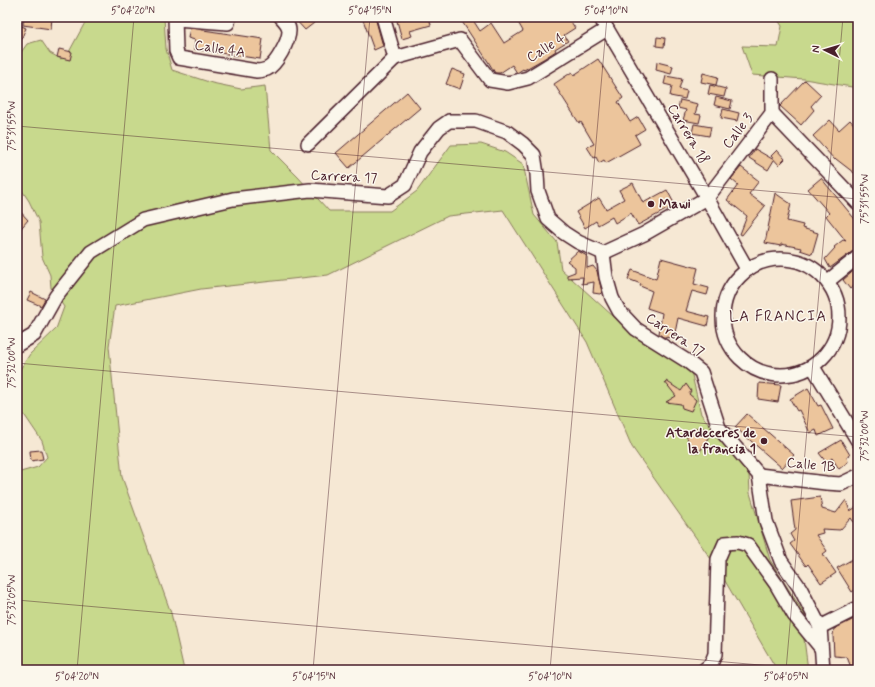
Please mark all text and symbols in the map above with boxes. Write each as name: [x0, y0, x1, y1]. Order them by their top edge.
text: 5°04'20"N: [111, 4, 155, 18]
text: 5°04'15"N: [348, 4, 392, 18]
text: 5°04'10"N: [584, 4, 628, 18]
street label: Calle 4: [523, 29, 569, 67]
north arrow: [805, 30, 845, 70]
street label: Calle 4A: [193, 36, 247, 62]
text: N: [809, 45, 823, 53]
street label: Carrera 18: [663, 100, 713, 168]
text: 75°31'55"W: [5, 101, 19, 151]
street label: Calle 3: [719, 110, 757, 152]
street label: Carrera 17: [310, 166, 378, 188]
text: 75°31'55"W: [858, 174, 872, 224]
place label: Mawi: [659, 195, 691, 213]
marker: Mawi: [646, 199, 656, 209]
district label: LA FRANCIA: [729, 307, 827, 327]
street label: Carrera 17: [642, 309, 708, 361]
text: 75°32'00"W: [5, 338, 19, 388]
text: 75°32'00"W: [858, 411, 872, 461]
place label: Atardeceres de la francia 1: [666, 424, 756, 458]
marker: Atardeceres de la francia 1: [759, 436, 769, 446]
street label: Calle 1B: [786, 453, 836, 477]
text: 75°32'05"W: [5, 575, 19, 625]
text: 5°04'20"N: [55, 670, 99, 684]
text: 5°04'15"N: [292, 670, 336, 684]
text: 5°04'10"N: [528, 670, 572, 684]
text: 5°04'05"N: [764, 670, 809, 684]

